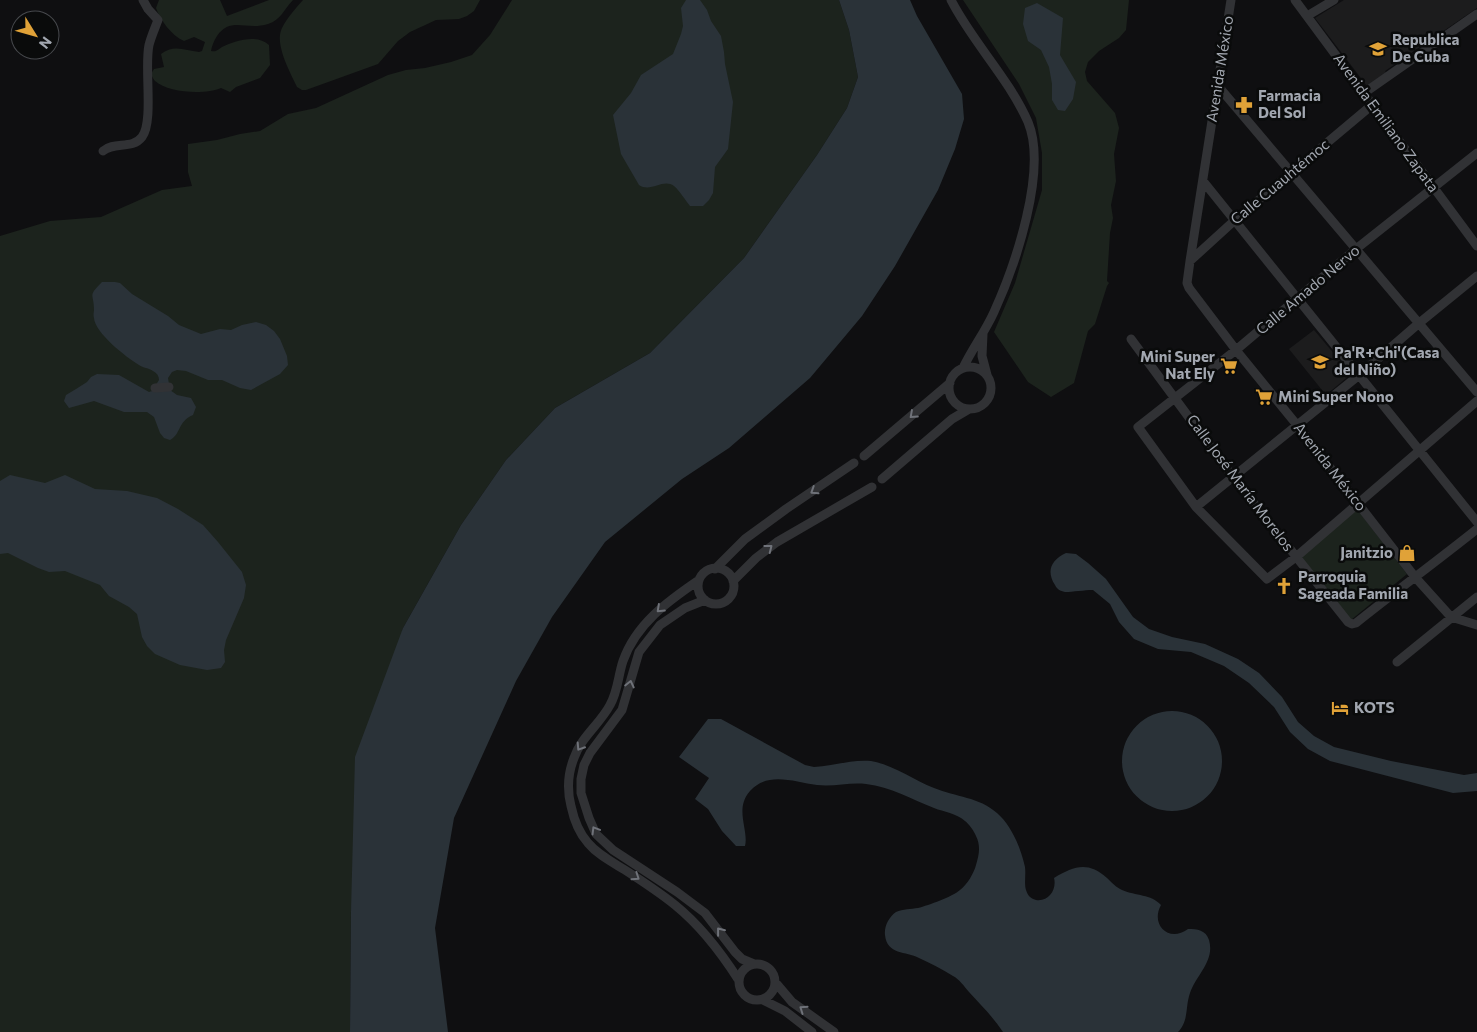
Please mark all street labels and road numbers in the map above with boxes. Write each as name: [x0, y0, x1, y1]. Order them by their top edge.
street label: Avenida México: [1202, 14, 1236, 123]
street label: Avenida Emiliano Zapata: [1330, 49, 1443, 195]
street label: Calle Cuauhtémoc: [1226, 135, 1332, 228]
street label: Calle Amado Nervo: [1252, 241, 1363, 338]
street label: Calle José María Morelos: [1184, 411, 1298, 554]
street label: Avenida México: [1291, 419, 1371, 514]

